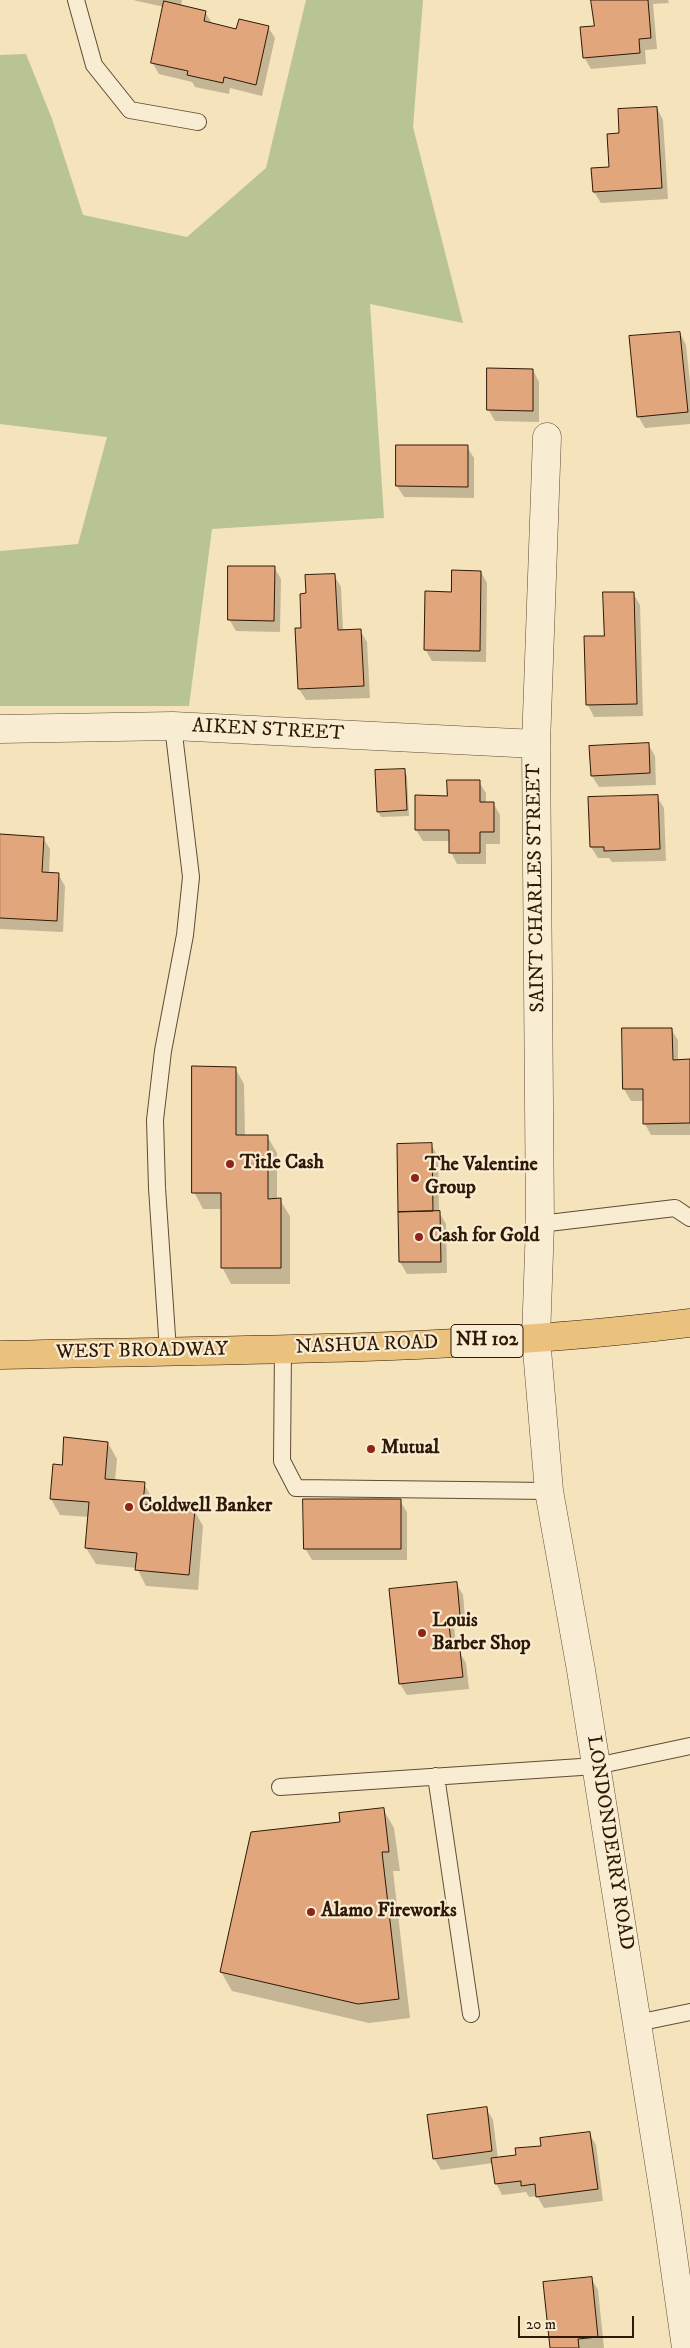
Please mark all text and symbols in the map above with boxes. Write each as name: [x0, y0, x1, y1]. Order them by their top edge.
street label: AIKEN STREET: [191, 715, 345, 747]
street label: SAINT CHARLES STREET: [523, 763, 551, 1013]
place label: Title Cash: [240, 1152, 324, 1176]
place label: The Valentine Group: [425, 1154, 538, 1201]
marker: Title Cash: [224, 1158, 236, 1170]
marker: The Valentine Group: [409, 1172, 421, 1184]
place label: Cash for Gold: [429, 1225, 540, 1249]
marker: Cash for Gold: [413, 1231, 425, 1243]
road number: NH 102: [451, 1324, 523, 1358]
street label: NASHUA ROAD: [295, 1332, 439, 1360]
street label: WEST BROADWAY: [56, 1338, 228, 1366]
place label: Mutual: [381, 1437, 439, 1461]
marker: Mutual: [365, 1443, 377, 1455]
place label: Coldwell Banker: [139, 1495, 272, 1519]
marker: Coldwell Banker: [123, 1501, 135, 1513]
place label: Louis Barber Shop: [432, 1610, 531, 1657]
marker: Louis Barber Shop: [416, 1627, 428, 1639]
street label: LONDONDERRY ROAD: [580, 1734, 638, 1952]
place label: Alamo Fireworks: [321, 1900, 457, 1924]
marker: Alamo Fireworks: [305, 1906, 317, 1918]
scale bar: [520, 2306, 636, 2338]
text: 20 m: [526, 2315, 556, 2334]

